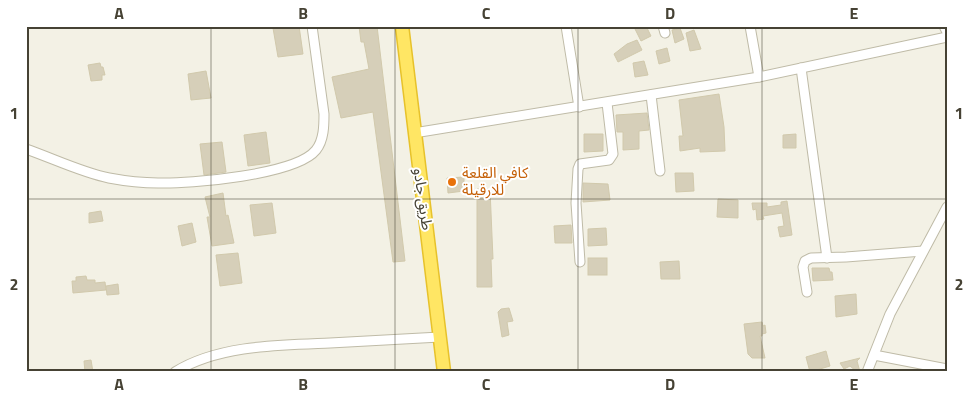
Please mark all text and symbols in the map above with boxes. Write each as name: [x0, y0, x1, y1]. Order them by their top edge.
text: A: [114, 1, 124, 25]
text: B: [298, 1, 308, 25]
text: C: [482, 1, 491, 25]
text: D: [665, 1, 675, 25]
text: E: [850, 1, 859, 25]
text: 1: [10, 101, 18, 125]
text: 1: [955, 101, 963, 125]
place label: كافي القلعة للارقيلة: [462, 161, 529, 201]
street label: طريق جادو: [408, 166, 439, 232]
marker: كافي القلعة للارقيلة: [446, 176, 458, 188]
text: 2: [10, 272, 18, 296]
text: 2: [955, 272, 963, 296]
text: A: [114, 372, 124, 396]
text: B: [298, 372, 308, 396]
text: C: [482, 372, 491, 396]
text: D: [665, 372, 675, 396]
text: E: [850, 372, 859, 396]

